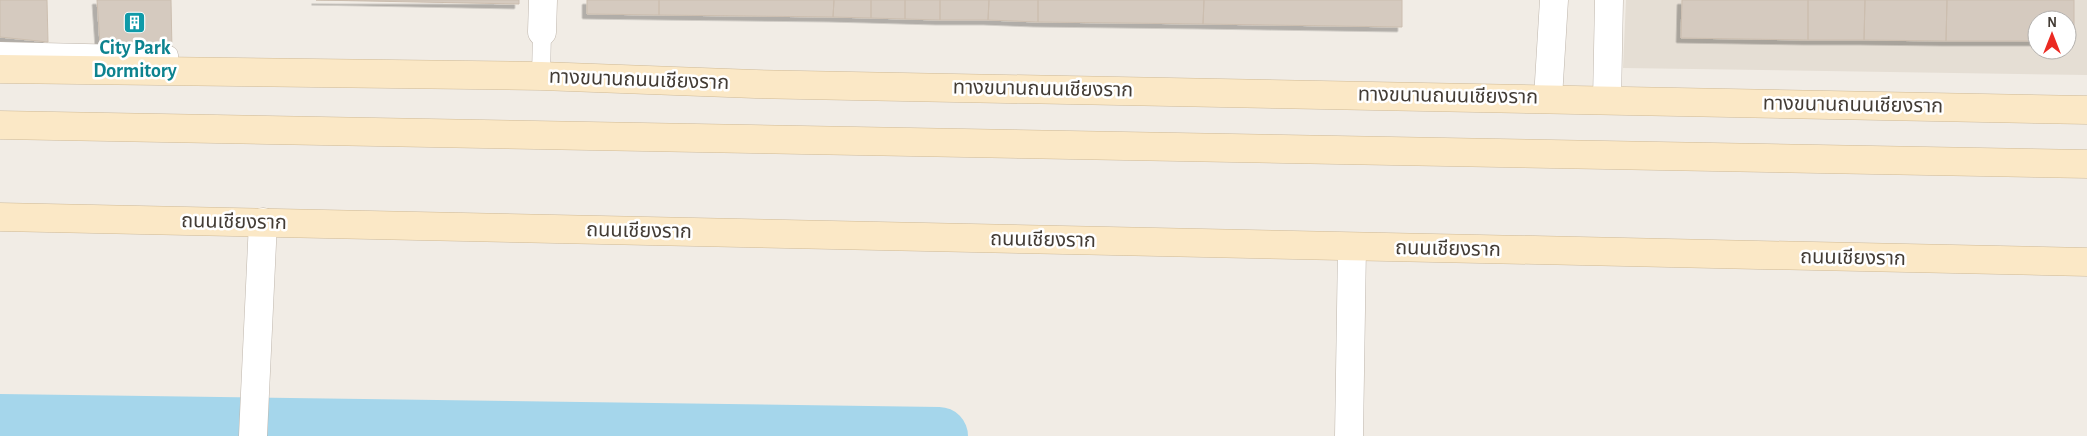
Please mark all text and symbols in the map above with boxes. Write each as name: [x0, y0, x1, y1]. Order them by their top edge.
building icon: City Park Dormitory: [123, 10, 147, 34]
north arrow: [2027, 10, 2077, 60]
text: N: [2047, 16, 2057, 30]
place label: City Park Dormitory: [93, 38, 177, 81]
street label: ทางขนานถนนเชียงราก: [549, 67, 729, 93]
street label: ทางขนานถนนเชียงราก: [953, 77, 1133, 101]
street label: ทางขนานถนนเชียงราก: [1358, 84, 1538, 108]
street label: ทางขนานถนนเชียงราก: [1763, 93, 1943, 117]
street label: ถนนเชียงราก: [181, 211, 287, 233]
street label: ถนนเชียงราก: [586, 220, 692, 242]
street label: ถนนเชียงราก: [990, 229, 1096, 251]
street label: ถนนเชียงราก: [1395, 238, 1501, 260]
street label: ถนนเชียงราก: [1800, 247, 1906, 269]

